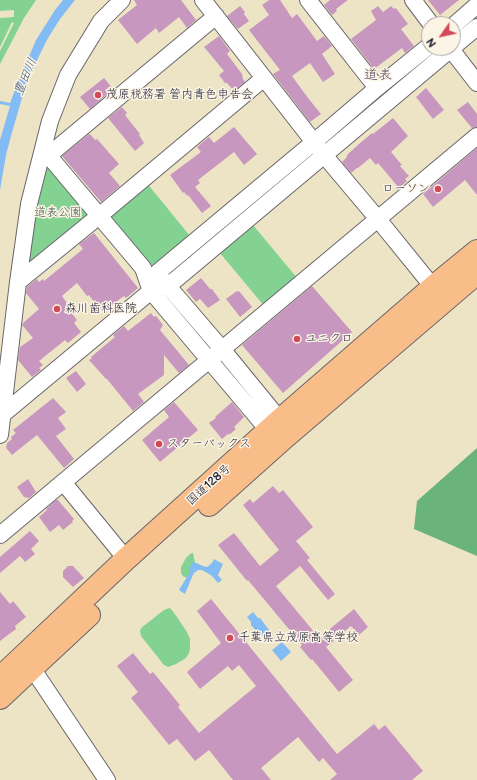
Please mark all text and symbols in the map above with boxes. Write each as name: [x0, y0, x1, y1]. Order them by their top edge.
north arrow: [421, 16, 461, 56]
text: N: [424, 35, 439, 49]
water label: 豊田川: [11, 56, 41, 98]
district label: 道表: [364, 67, 392, 83]
place label: 茂原税務署 管内青色申告会: [106, 88, 253, 102]
marker: 茂原税務署 管内青色申告会: [93, 90, 103, 100]
place label: ローソン: [382, 182, 430, 196]
marker: ローソン: [433, 184, 443, 194]
park label: 道表公園: [34, 206, 82, 220]
place label: 森川歯科医院: [65, 302, 137, 316]
marker: 森川歯科医院: [52, 304, 62, 314]
place label: ユニクロ: [305, 332, 353, 346]
marker: ユニクロ: [292, 334, 302, 344]
place label: スターバックス: [167, 437, 251, 451]
marker: スターバックス: [154, 439, 164, 449]
street label: 国道128号: [184, 461, 234, 509]
place label: 千葉県立茂原高等学校: [238, 631, 358, 645]
marker: 千葉県立茂原高等学校: [225, 633, 235, 643]

